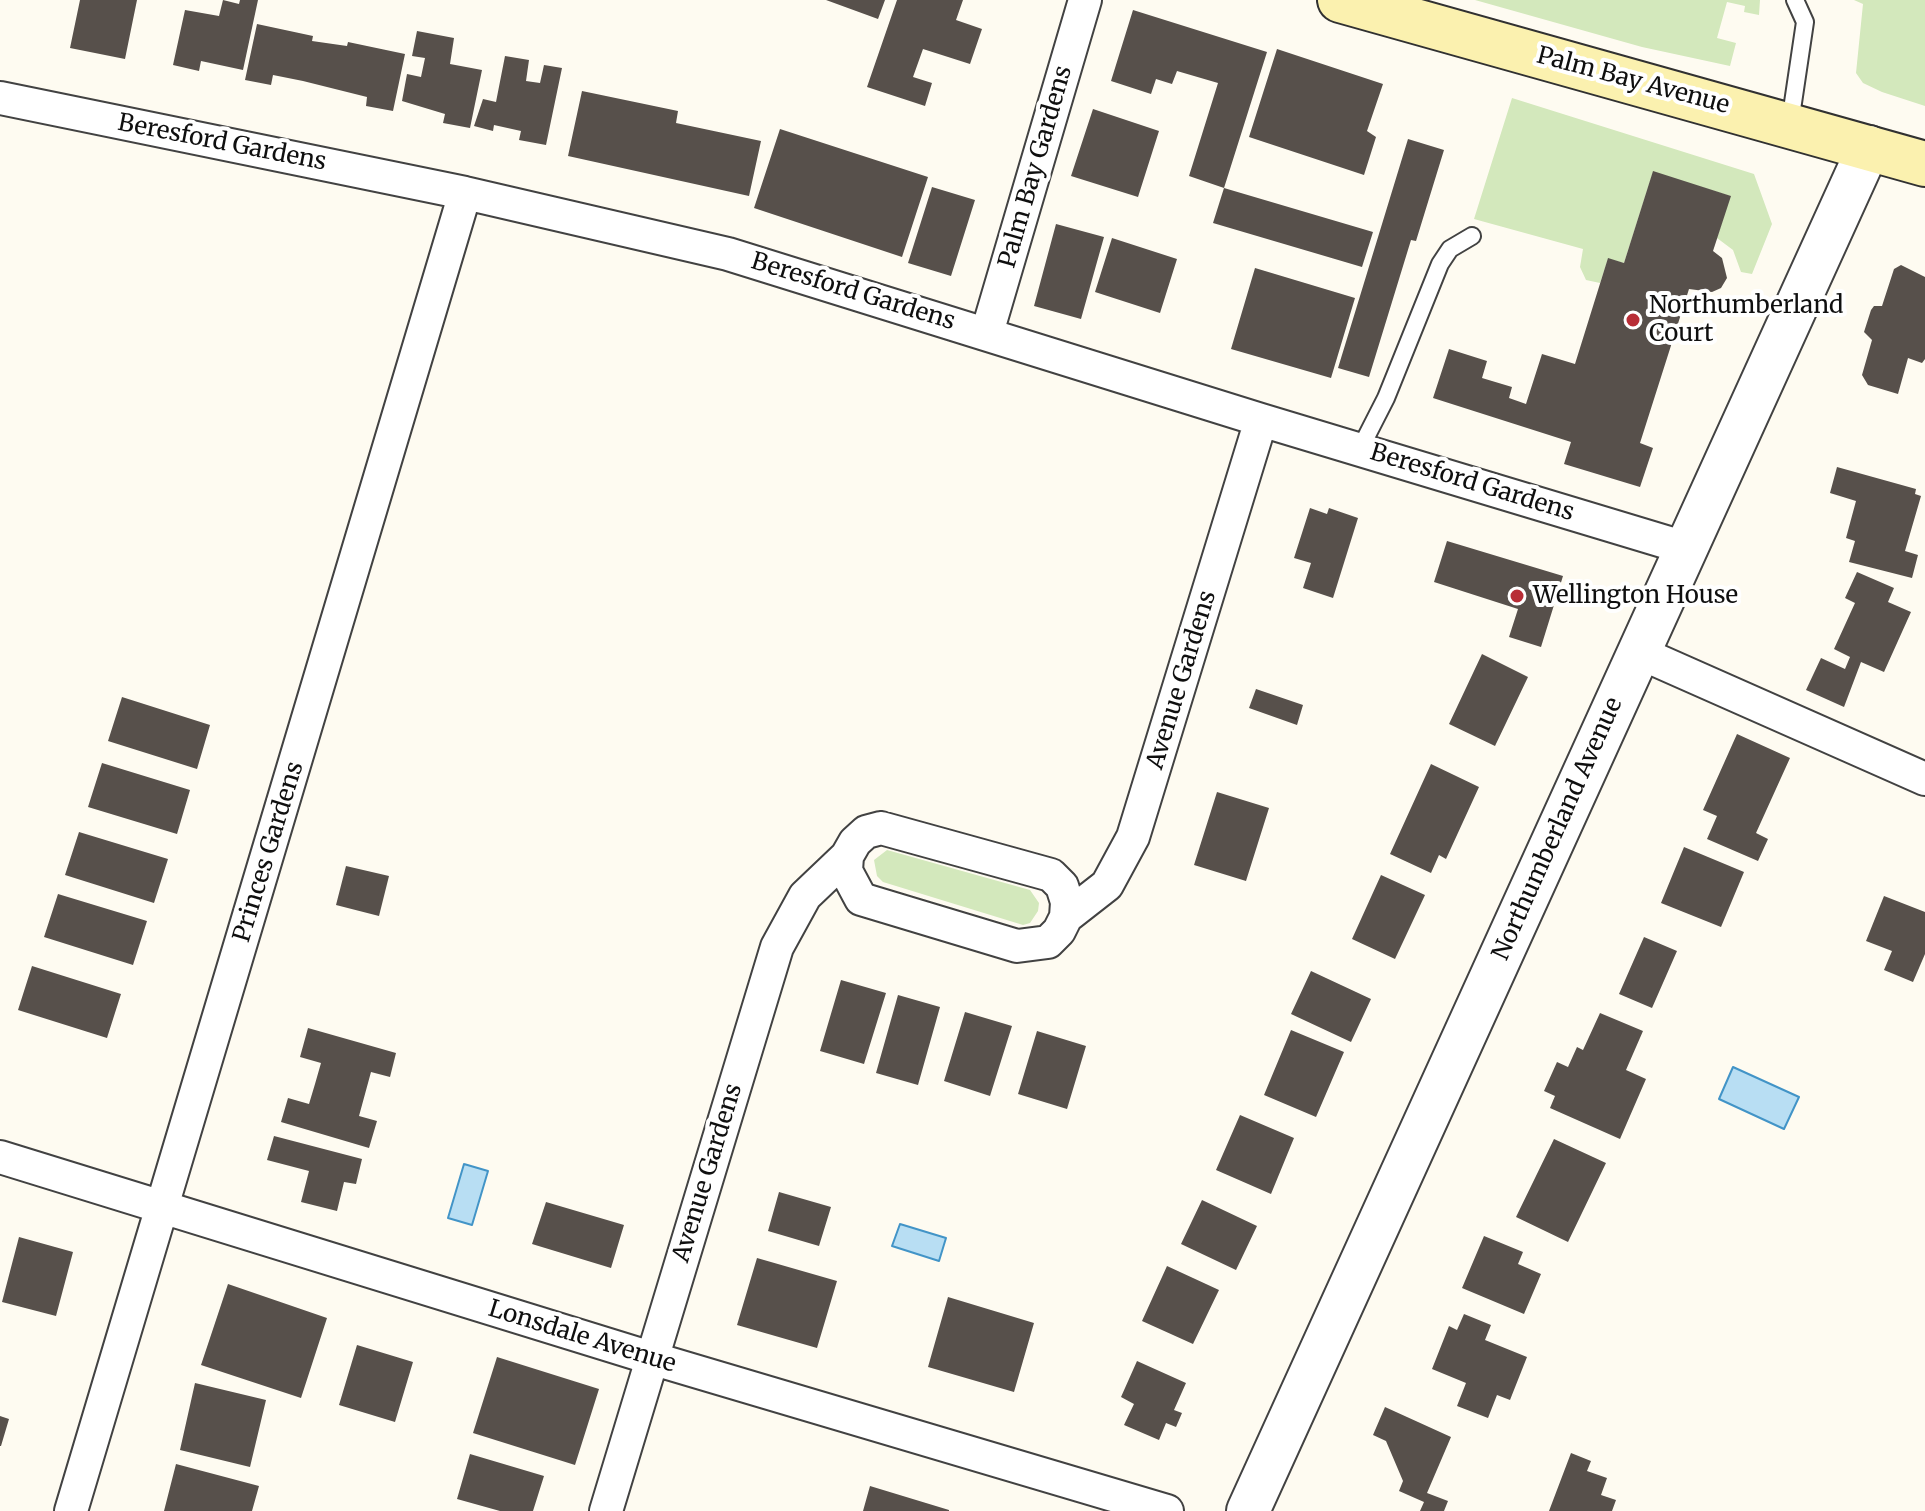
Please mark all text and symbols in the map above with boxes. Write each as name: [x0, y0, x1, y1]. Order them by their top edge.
street label: Palm Bay Avenue: [1534, 41, 1732, 121]
street label: Palm Bay Gardens: [993, 63, 1079, 271]
street label: Beresford Gardens: [115, 109, 329, 177]
street label: Beresford Gardens: [748, 247, 958, 337]
place label: Northumberland Court: [1649, 292, 1844, 348]
marker: Northumberland Court: [1624, 311, 1642, 329]
street label: Beresford Gardens: [1367, 438, 1577, 528]
place label: Wellington House: [1533, 582, 1738, 610]
street label: Avenue Gardens: [1141, 587, 1223, 773]
marker: Wellington House: [1508, 587, 1526, 605]
street label: Northumberland Avenue: [1487, 693, 1629, 965]
street label: Princes Gardens: [228, 758, 310, 946]
street label: Avenue Gardens: [667, 1080, 749, 1266]
street label: Lonsdale Avenue: [485, 1295, 679, 1379]

